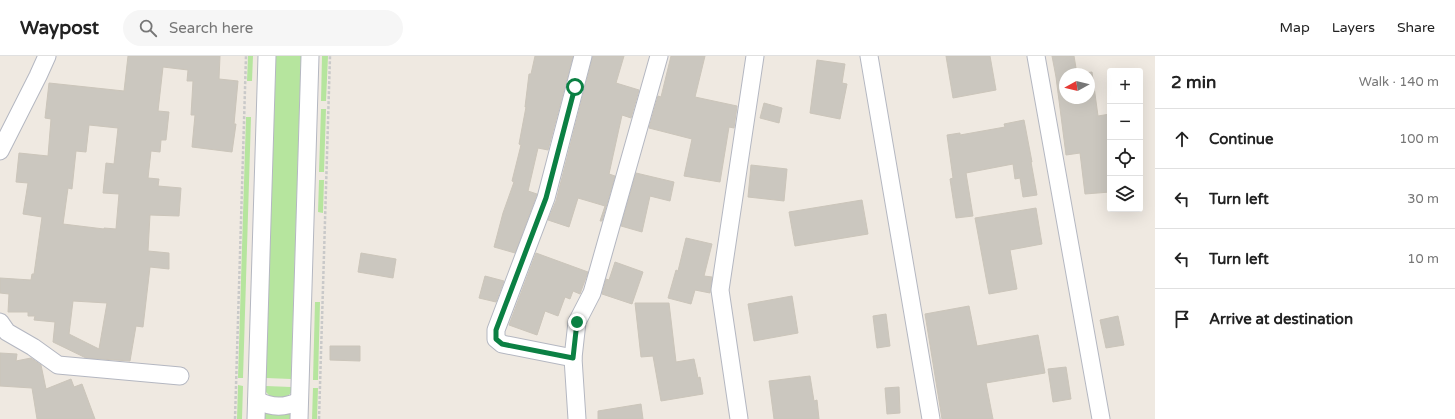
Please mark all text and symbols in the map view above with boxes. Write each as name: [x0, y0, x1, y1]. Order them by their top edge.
search box: [123, 10, 403, 46]
text: Waypost: [20, 17, 99, 39]
icon: search: [137, 17, 159, 39]
text: Search here: [169, 19, 253, 37]
text: Map: [1280, 19, 1310, 36]
text: Layers: [1332, 19, 1375, 36]
text: Share: [1397, 19, 1435, 36]
north arrow: [1059, 68, 1095, 104]
map controls: [1107, 68, 1143, 212]
button: +: [1107, 68, 1143, 104]
text: 2 min: [1171, 72, 1216, 93]
text: Walk · 140 m: [1359, 74, 1439, 90]
route start: [566, 78, 584, 96]
button: −: [1107, 104, 1143, 140]
icon: ahead: [1171, 128, 1193, 150]
text: Continue: [1209, 130, 1273, 148]
text: 100 m: [1399, 131, 1439, 147]
button: locate: [1107, 140, 1143, 176]
button: layers: [1107, 176, 1143, 212]
icon: left: [1171, 188, 1193, 210]
text: Turn left: [1209, 190, 1269, 208]
text: 30 m: [1407, 191, 1439, 207]
icon: left: [1171, 248, 1193, 270]
text: Turn left: [1209, 250, 1269, 268]
text: 10 m: [1407, 251, 1439, 267]
icon: arrive: [1171, 308, 1193, 330]
text: Arrive at destination: [1209, 310, 1353, 328]
route end: [568, 313, 586, 331]

